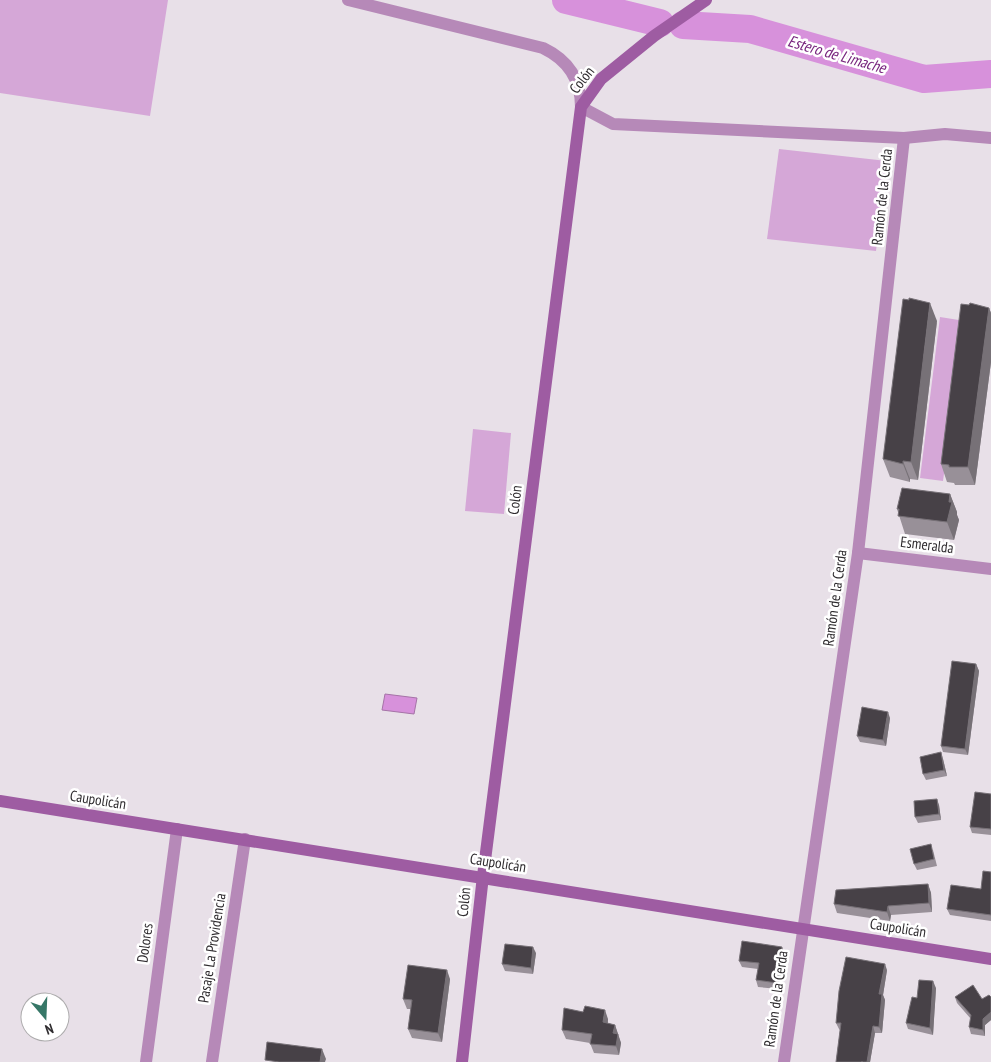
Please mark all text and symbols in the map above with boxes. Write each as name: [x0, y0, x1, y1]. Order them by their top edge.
water label: Estero de Limache: [786, 30, 890, 78]
street label: Colón: [565, 62, 598, 97]
street label: Ramón de la Cerda: [867, 148, 896, 246]
street label: Colón: [503, 484, 526, 516]
street label: Esmeralda: [899, 532, 955, 557]
street label: Ramón de la Cerda: [818, 549, 851, 647]
street label: Caupolicán: [69, 786, 128, 813]
street label: Caupolicán: [469, 849, 528, 876]
street label: Colón: [453, 886, 474, 918]
street label: Pasaje La Providencia: [193, 892, 230, 1004]
street label: Caupolicán: [869, 914, 928, 941]
street label: Dolores: [132, 922, 157, 964]
street label: Ramón de la Cerda: [759, 950, 792, 1048]
north arrow: [20, 992, 70, 1042]
text: N: [43, 1020, 56, 1039]

